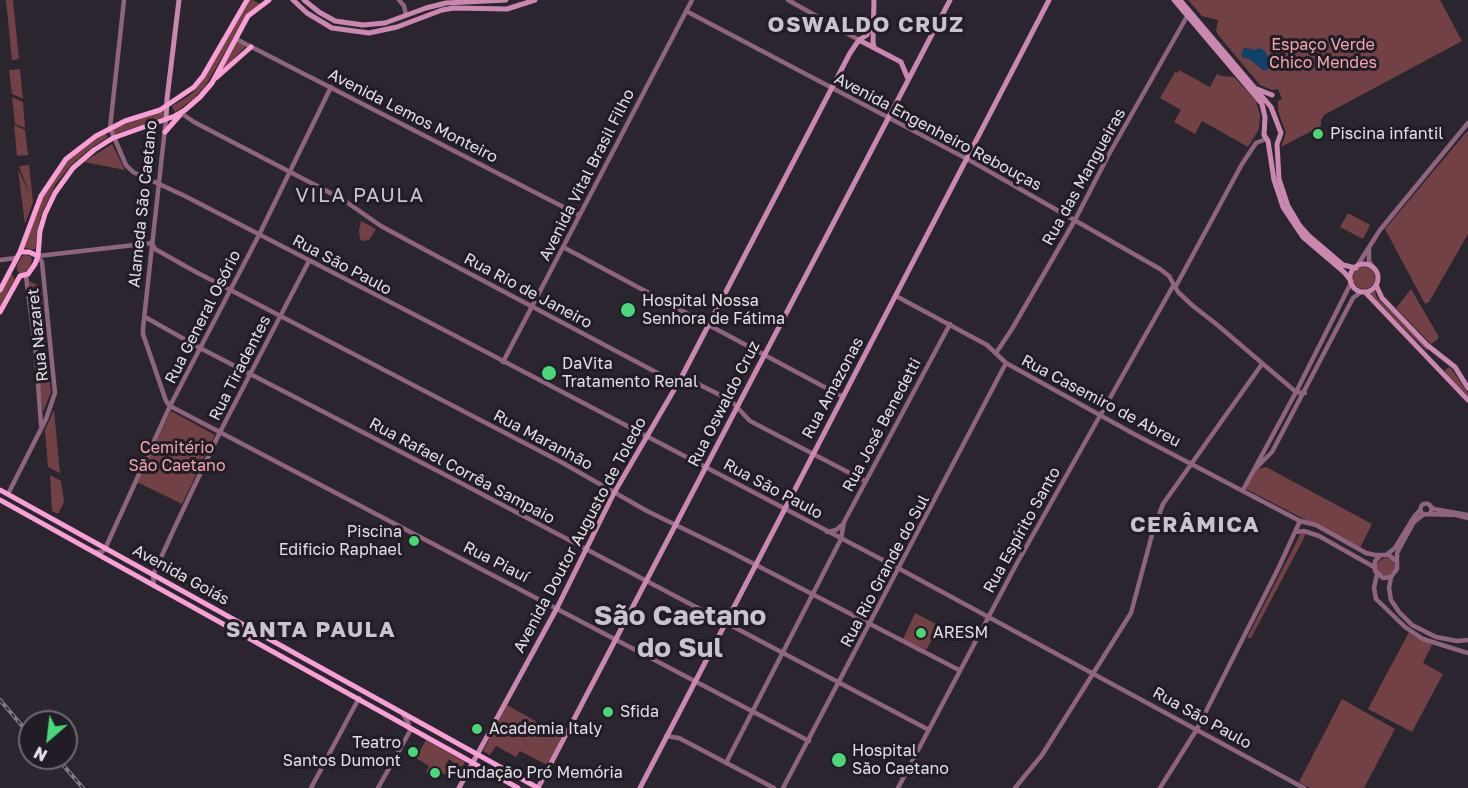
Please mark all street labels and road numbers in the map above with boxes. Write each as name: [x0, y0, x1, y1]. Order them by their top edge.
street label: Avenida Lemos Monteiro: [325, 65, 501, 167]
street label: Avenida Engenheiro Rebouças: [831, 69, 1045, 195]
street label: Avenida Vital Brasil Filho: [535, 86, 639, 264]
street label: Rua das Mangueiras: [1038, 105, 1130, 249]
street label: Alameda São Caetano: [125, 120, 161, 288]
street label: Rua São Paulo: [289, 231, 395, 299]
street label: Rua General Osório: [161, 247, 245, 387]
street label: Rua Rio de Janeiro: [461, 249, 595, 333]
street label: Rua Nazaret: [24, 288, 52, 382]
street label: Rua Tiradentes: [205, 312, 275, 424]
street label: Rua Amazonas: [798, 334, 868, 442]
street label: Rua Oswaldo Cruz: [684, 338, 764, 470]
street label: Rua Casemiro de Abreu: [1018, 351, 1184, 451]
street label: Rua José Benedetti: [839, 355, 925, 495]
street label: Rua Maranhão: [490, 406, 596, 474]
street label: Rua Rafael Corrêa Sampaio: [366, 414, 558, 528]
street label: Avenida Doutor Augusto de Toledo: [509, 414, 651, 656]
street label: Rua São Paulo: [720, 455, 826, 523]
street label: Rua Espírito Santo: [979, 464, 1065, 596]
street label: Rua Rio Grande do Sul: [837, 491, 933, 651]
street label: Rua Piauí: [460, 537, 532, 587]
street label: Avenida Goiás: [129, 541, 233, 609]
street label: Rua São Paulo: [1149, 683, 1255, 753]

